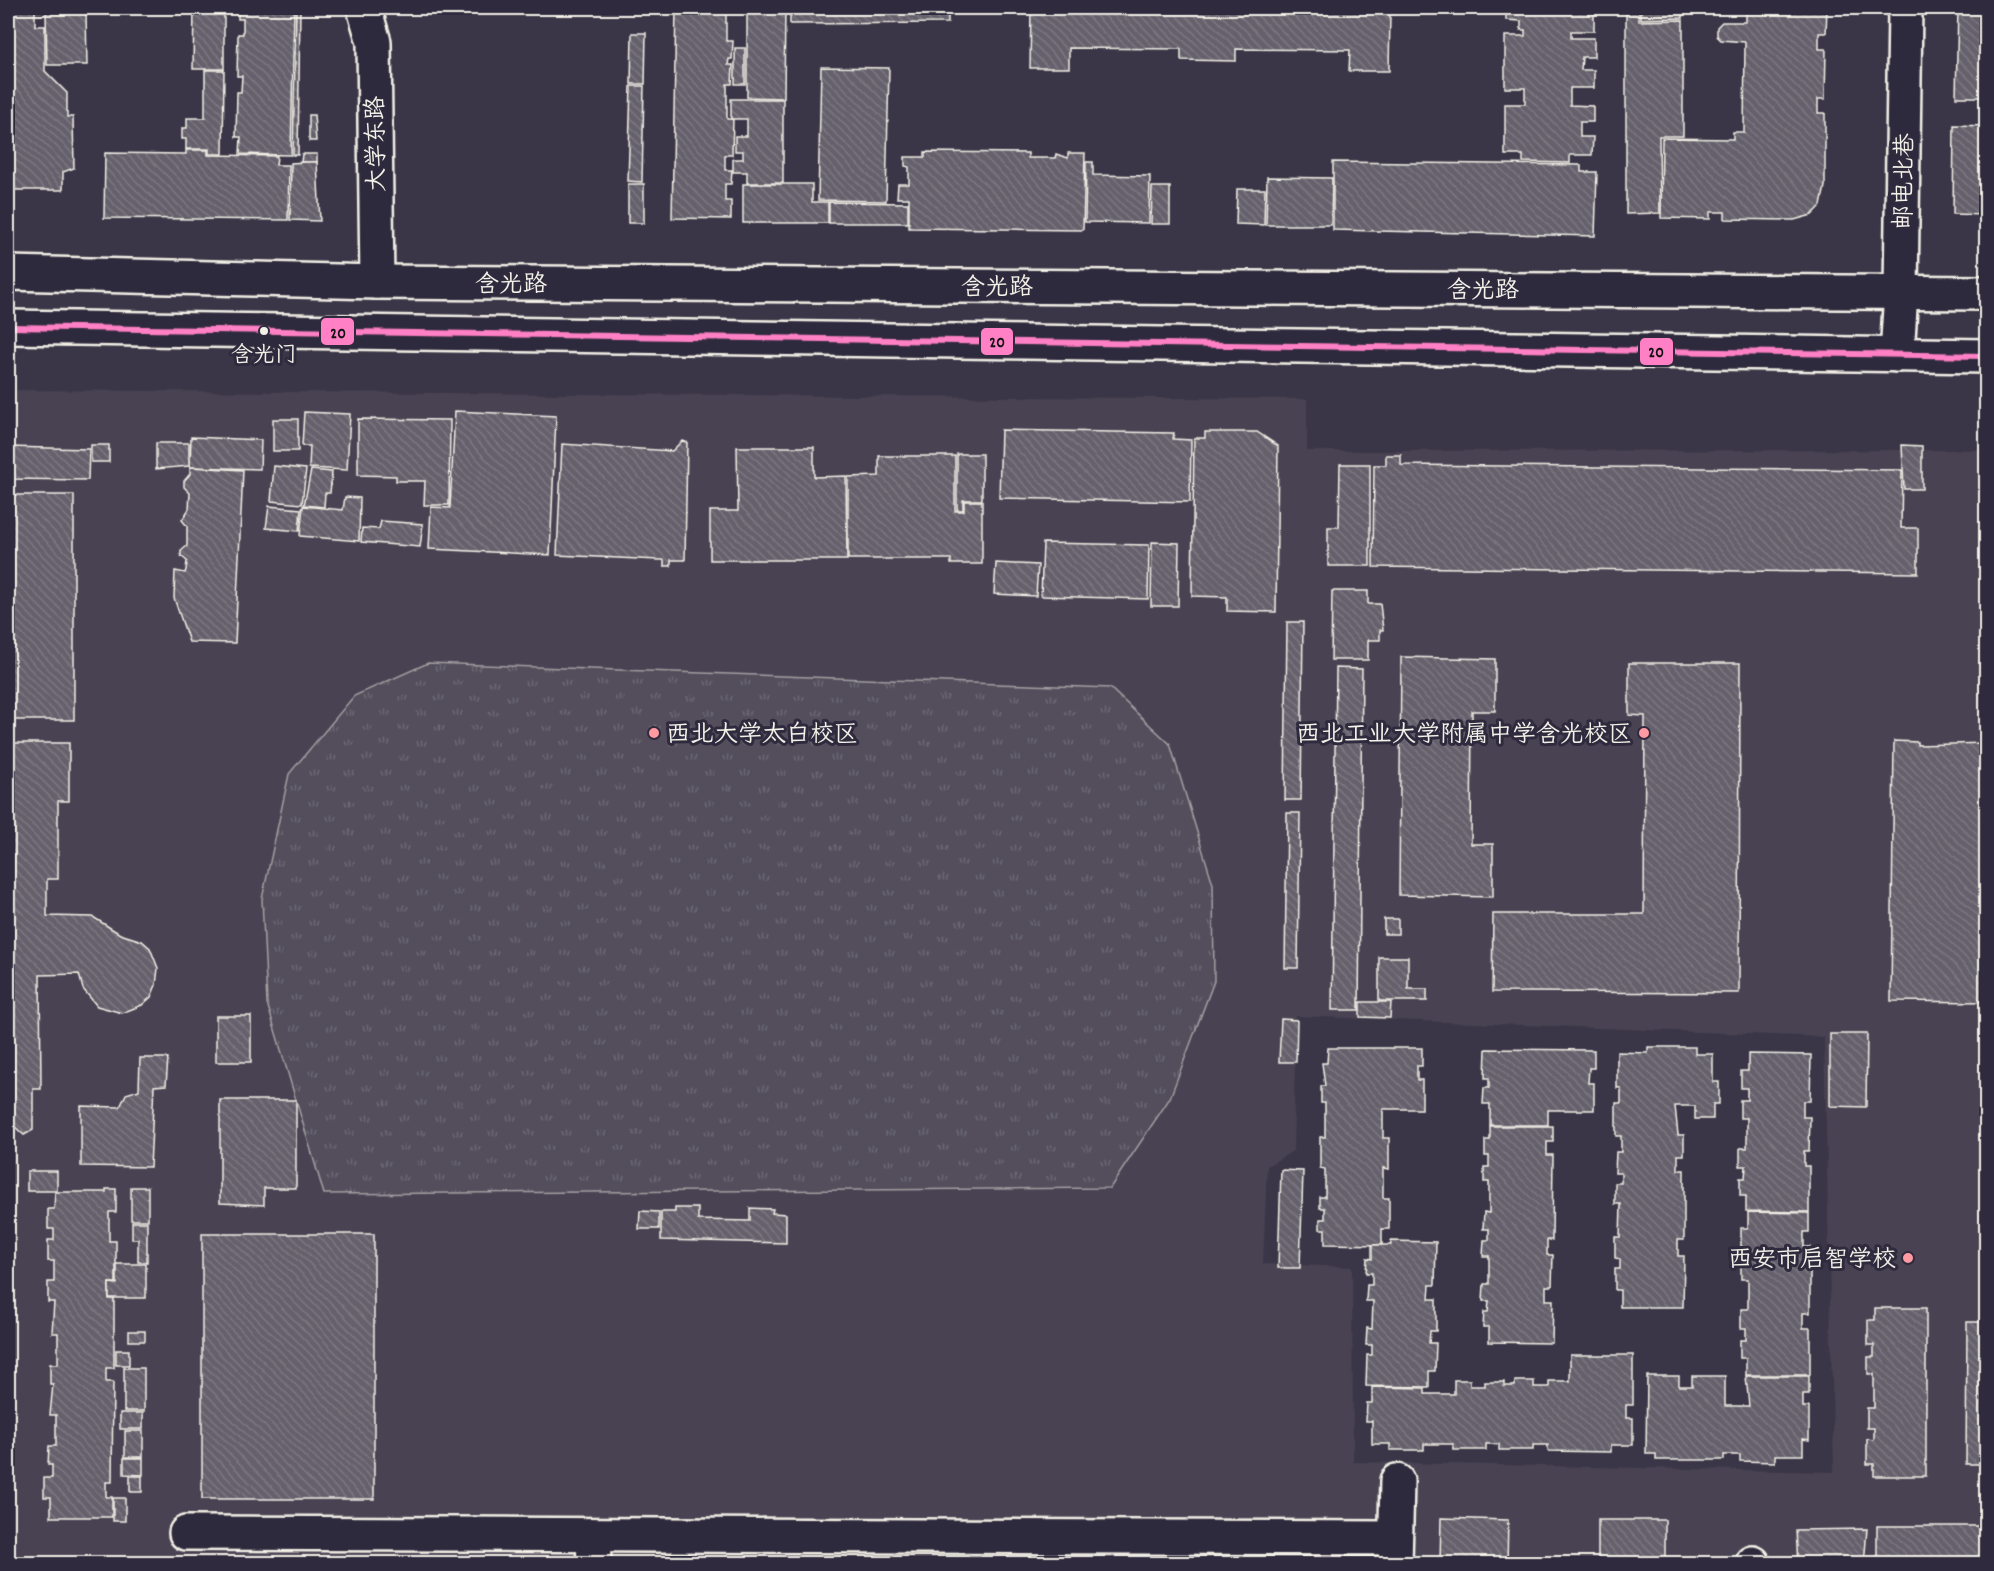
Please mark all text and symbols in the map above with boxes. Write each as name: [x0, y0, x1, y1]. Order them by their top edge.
street label: 大学东路: [360, 96, 396, 192]
street label: 邮电北巷: [1888, 133, 1924, 229]
street label: 含光路: [475, 269, 547, 303]
street label: 含光路: [961, 272, 1033, 306]
street label: 含光路: [1447, 275, 1519, 309]
line badge: 20: [320, 317, 355, 346]
text: 20: [330, 323, 346, 346]
marker: 含光门: [258, 325, 270, 337]
line badge: 20: [980, 327, 1014, 356]
text: 20: [989, 332, 1005, 355]
line badge: 20: [1639, 337, 1674, 366]
place label: 含光门: [231, 341, 297, 372]
text: 20: [1648, 342, 1664, 365]
place label: 西北大学太白校区: [666, 719, 858, 753]
place label: 西北工业大学附属中学含光校区: [1296, 719, 1632, 753]
marker: 西北大学太白校区: [647, 726, 661, 740]
marker: 西北工业大学附属中学含光校区: [1637, 726, 1651, 740]
place label: 西安市启智学校: [1728, 1244, 1896, 1278]
marker: 西安市启智学校: [1901, 1251, 1915, 1265]

